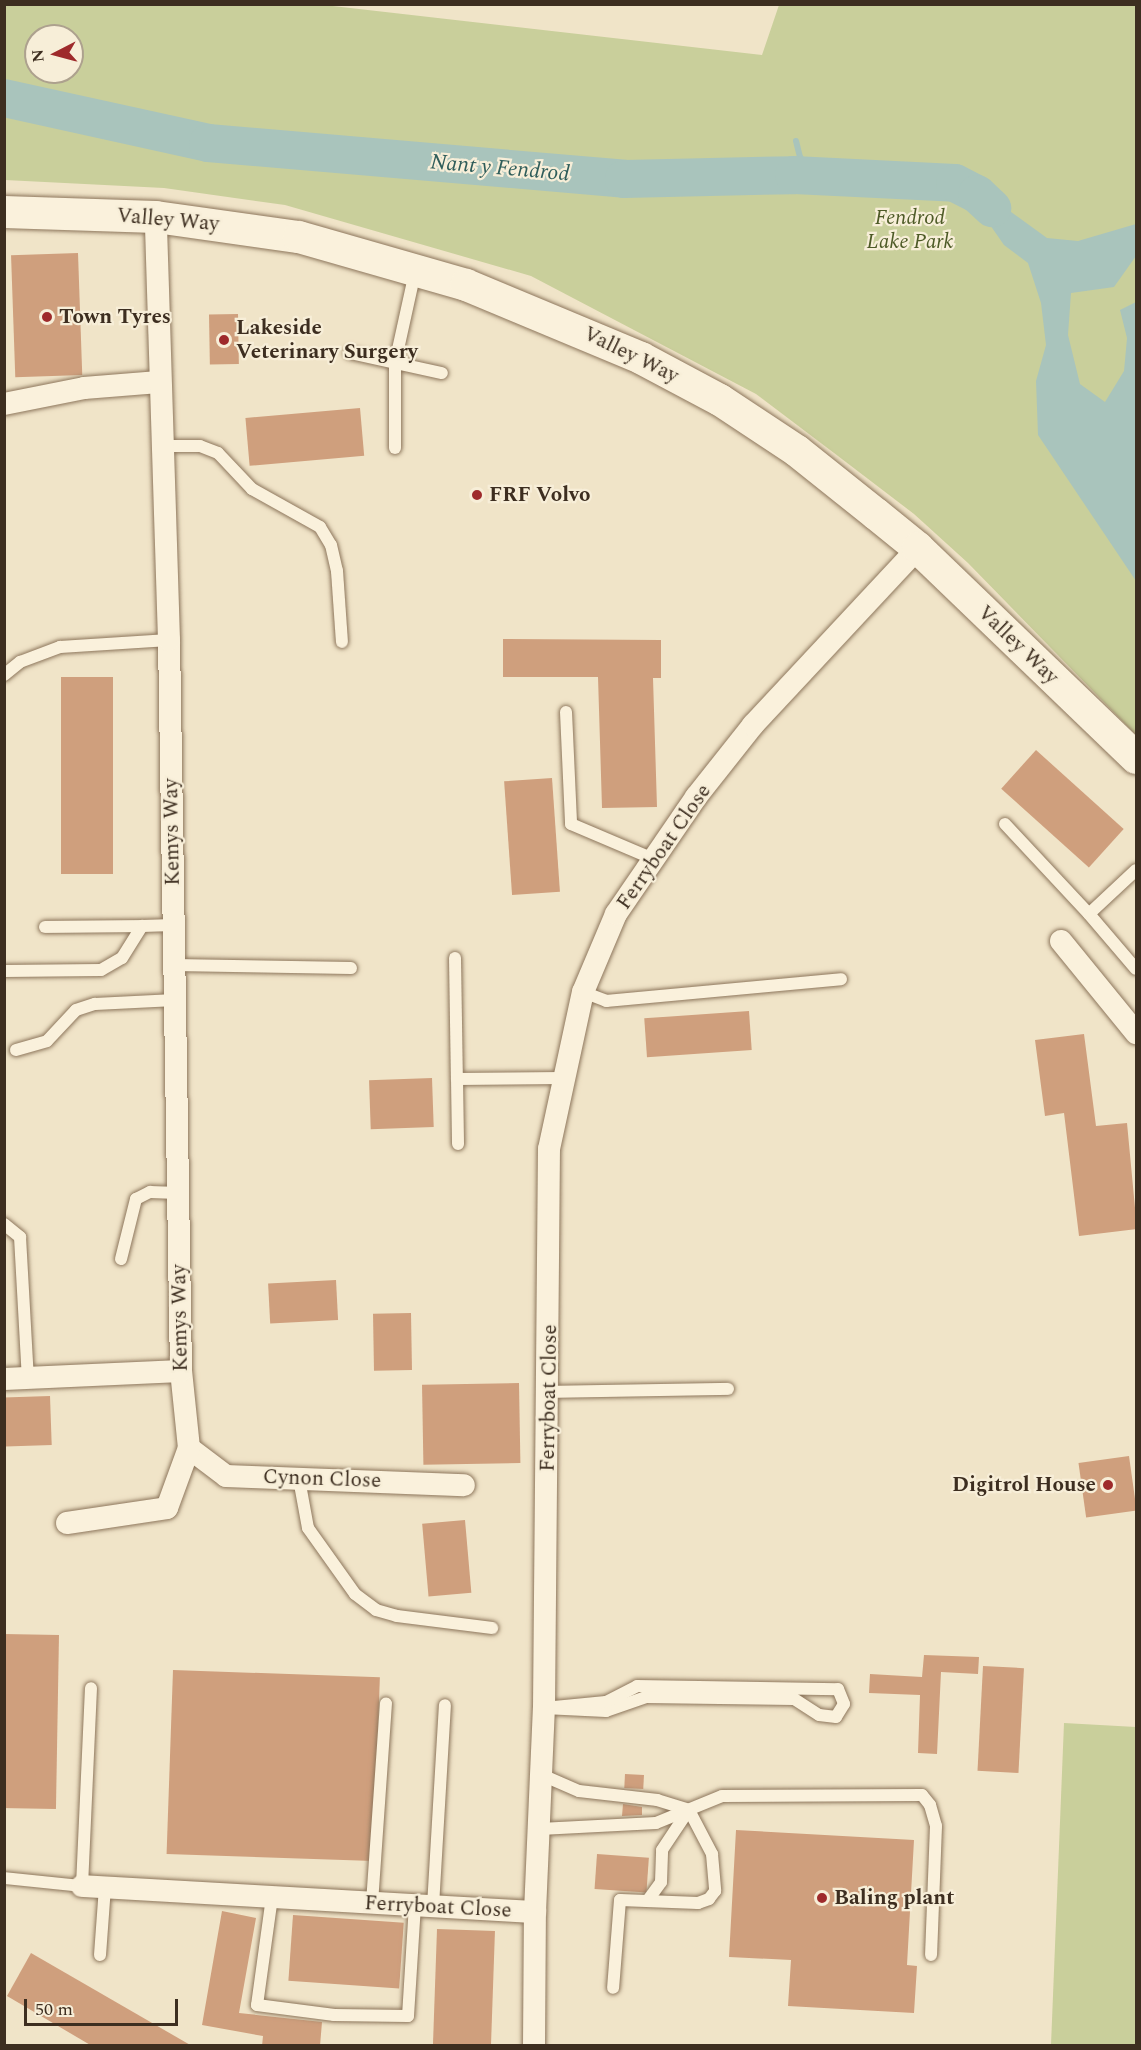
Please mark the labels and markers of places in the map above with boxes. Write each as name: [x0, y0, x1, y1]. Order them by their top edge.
place label: Town Tyres: [59, 304, 171, 330]
marker: Town Tyres: [40, 310, 54, 324]
place label: Lakeside Veterinary Surgery: [236, 315, 418, 365]
marker: Lakeside Veterinary Surgery: [217, 333, 231, 347]
place label: FRF Volvo: [489, 482, 591, 508]
marker: FRF Volvo: [470, 488, 484, 502]
place label: Digitrol House: [952, 1472, 1096, 1498]
marker: Digitrol House: [1101, 1478, 1115, 1492]
place label: Baling plant: [834, 1885, 954, 1911]
marker: Baling plant: [815, 1891, 829, 1905]

